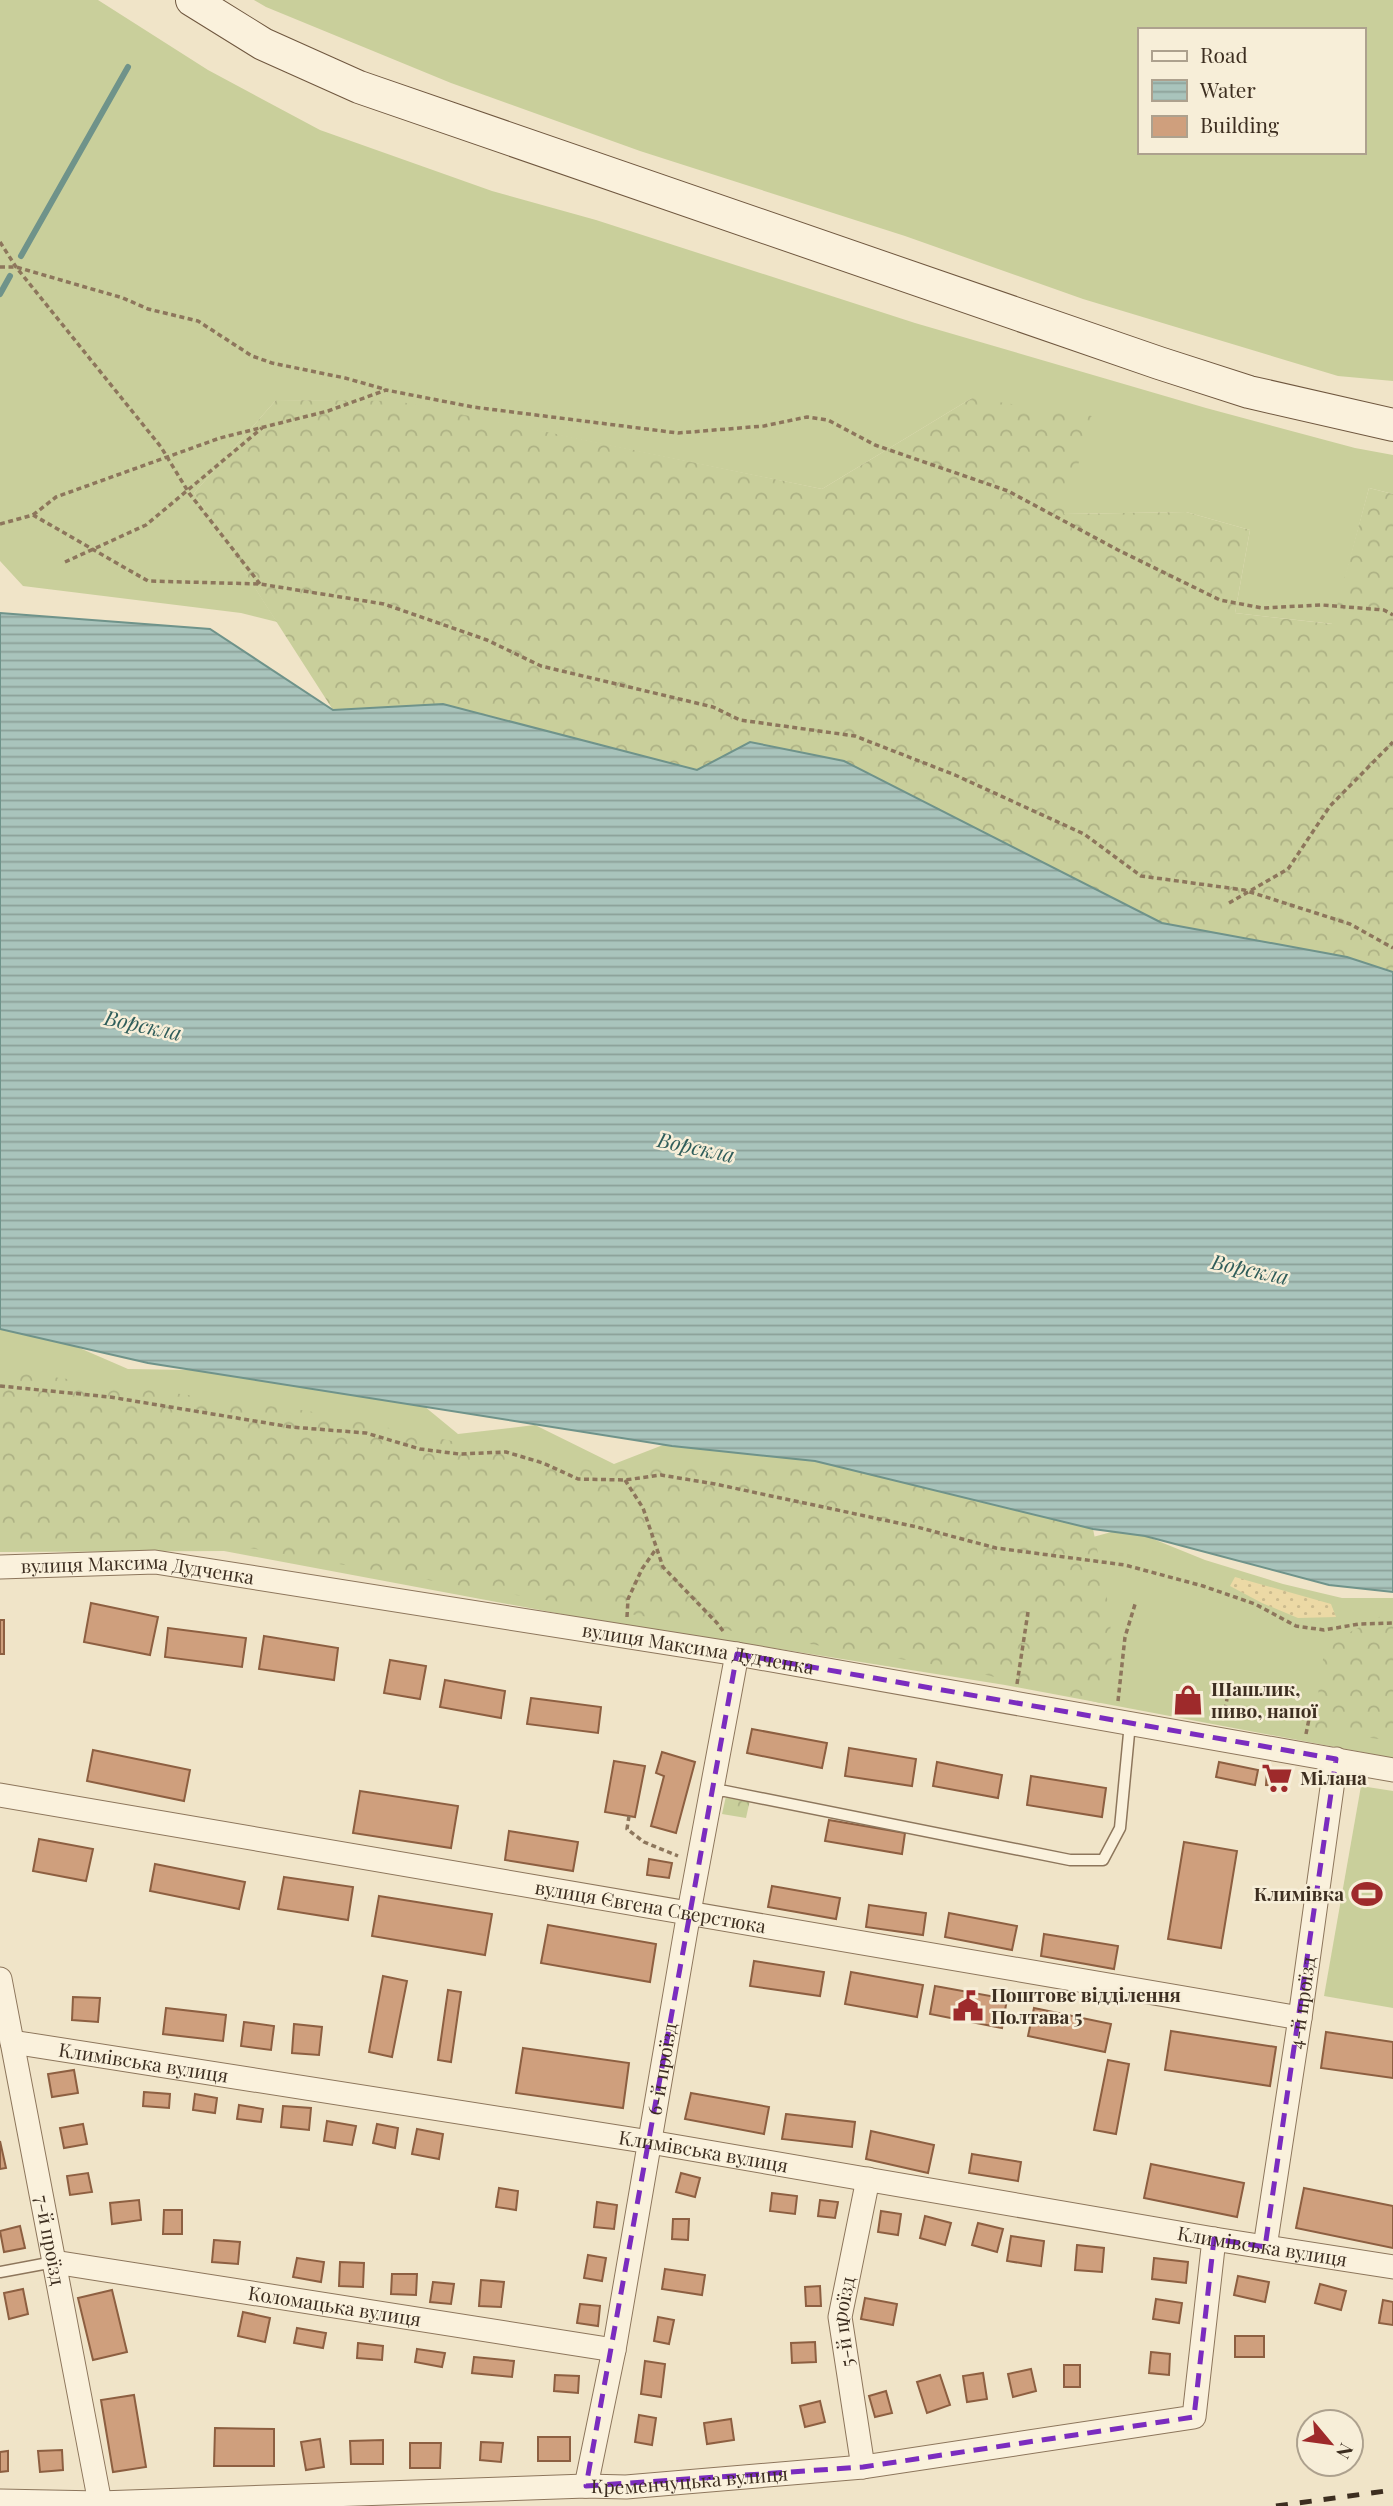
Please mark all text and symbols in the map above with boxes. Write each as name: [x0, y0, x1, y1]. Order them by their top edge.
legend: [1138, 28, 1365, 154]
text: Road: [1200, 40, 1248, 68]
text: Water: [1199, 75, 1256, 103]
text: Building: [1200, 110, 1279, 138]
water label: Ворскла: [101, 1002, 185, 1046]
water label: Ворскла: [654, 1124, 738, 1168]
water label: Ворскла: [1208, 1246, 1292, 1290]
street label: вулиця Максима Дудченка: [20, 1548, 257, 1590]
street label: вулиця Максима Дудченка: [580, 1616, 817, 1679]
place label: Шашлик, пиво, напої: [1211, 1675, 1319, 1723]
shop icon: Шашлик, пиво, напої: [1171, 1683, 1205, 1717]
supermarket icon: Мілана: [1260, 1761, 1294, 1795]
place label: Мілана: [1300, 1764, 1367, 1790]
street label: вулиця Євгена Сверстюка: [533, 1873, 769, 1938]
sports icon: Климівка: [1350, 1877, 1384, 1911]
place label: Климівка: [1254, 1880, 1344, 1906]
street label: 4-й проїзд: [1281, 1955, 1320, 2051]
place label: Поштове відділення Полтава 5: [991, 1981, 1181, 2029]
public building icon: Поштове відділення Полтава 5: [951, 1989, 985, 2023]
street label: 6-й проїзд: [640, 2020, 682, 2117]
street label: Климівська вулиця: [57, 2035, 230, 2088]
street label: Климівська вулиця: [617, 2123, 790, 2178]
street label: 7-й проїзд: [30, 2193, 72, 2287]
street label: Климівська вулиця: [1176, 2219, 1349, 2272]
street label: 5-й проїзд: [825, 2274, 860, 2369]
street label: Коломацька вулиця: [246, 2279, 423, 2332]
north arrow: [1295, 2408, 1365, 2478]
text: N: [1331, 2439, 1360, 2464]
street label: Кременчуцька вулиця: [591, 2459, 789, 2499]

